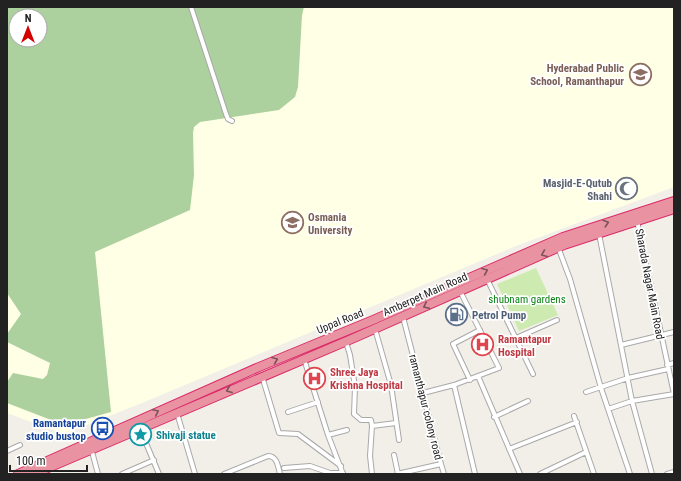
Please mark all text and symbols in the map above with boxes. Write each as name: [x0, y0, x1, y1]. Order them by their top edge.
north arrow: [8, 8, 48, 48]
text: N: [25, 12, 32, 25]
school or university icon: Hyderabad Public School, Ramanthapur: [627, 61, 653, 87]
place label: Hyderabad Public School, Ramanthapur: [530, 62, 624, 88]
mosque icon: Masjid-E-Qutub Shahi: [614, 176, 640, 202]
place label: Masjid-E-Qutub Shahi: [543, 177, 613, 203]
school or university icon: Osmania University: [280, 210, 306, 236]
place label: Osmania University: [308, 211, 352, 237]
one-way arrow: [602, 219, 609, 228]
street label: Sharada Nagar Main Road: [632, 228, 667, 341]
one-way arrow: [541, 249, 548, 257]
one-way arrow: [481, 267, 488, 275]
street label: Amberpet Main Road: [381, 270, 469, 319]
park label: shubnam gardens: [488, 293, 566, 306]
one-way arrow: [422, 301, 430, 309]
fuel station icon: Petrol Pump: [444, 302, 470, 328]
street label: Uppal Road: [315, 306, 366, 337]
place label: Petrol Pump: [472, 309, 527, 322]
hospital icon: Ramantapur Hospital: [469, 332, 495, 358]
place label: Ramantapur Hospital: [498, 333, 551, 359]
street label: ramanthapur colony road: [406, 353, 445, 461]
one-way arrow: [271, 357, 278, 365]
hospital icon: Shree Jaya Krishna Hospital: [301, 365, 327, 391]
place label: Shree Jaya Krishna Hospital: [330, 366, 403, 392]
one-way arrow: [225, 386, 232, 394]
one-way arrow: [152, 409, 159, 417]
bus stop icon: Ramantapur studio bustop: [89, 416, 115, 442]
place label: Ramantapur studio bustop: [26, 417, 87, 443]
place icon: Shivaji statue: [127, 422, 153, 448]
place label: Shivaji statue: [156, 429, 216, 442]
scale bar: [10, 447, 87, 473]
text: 100 m: [16, 454, 46, 468]

